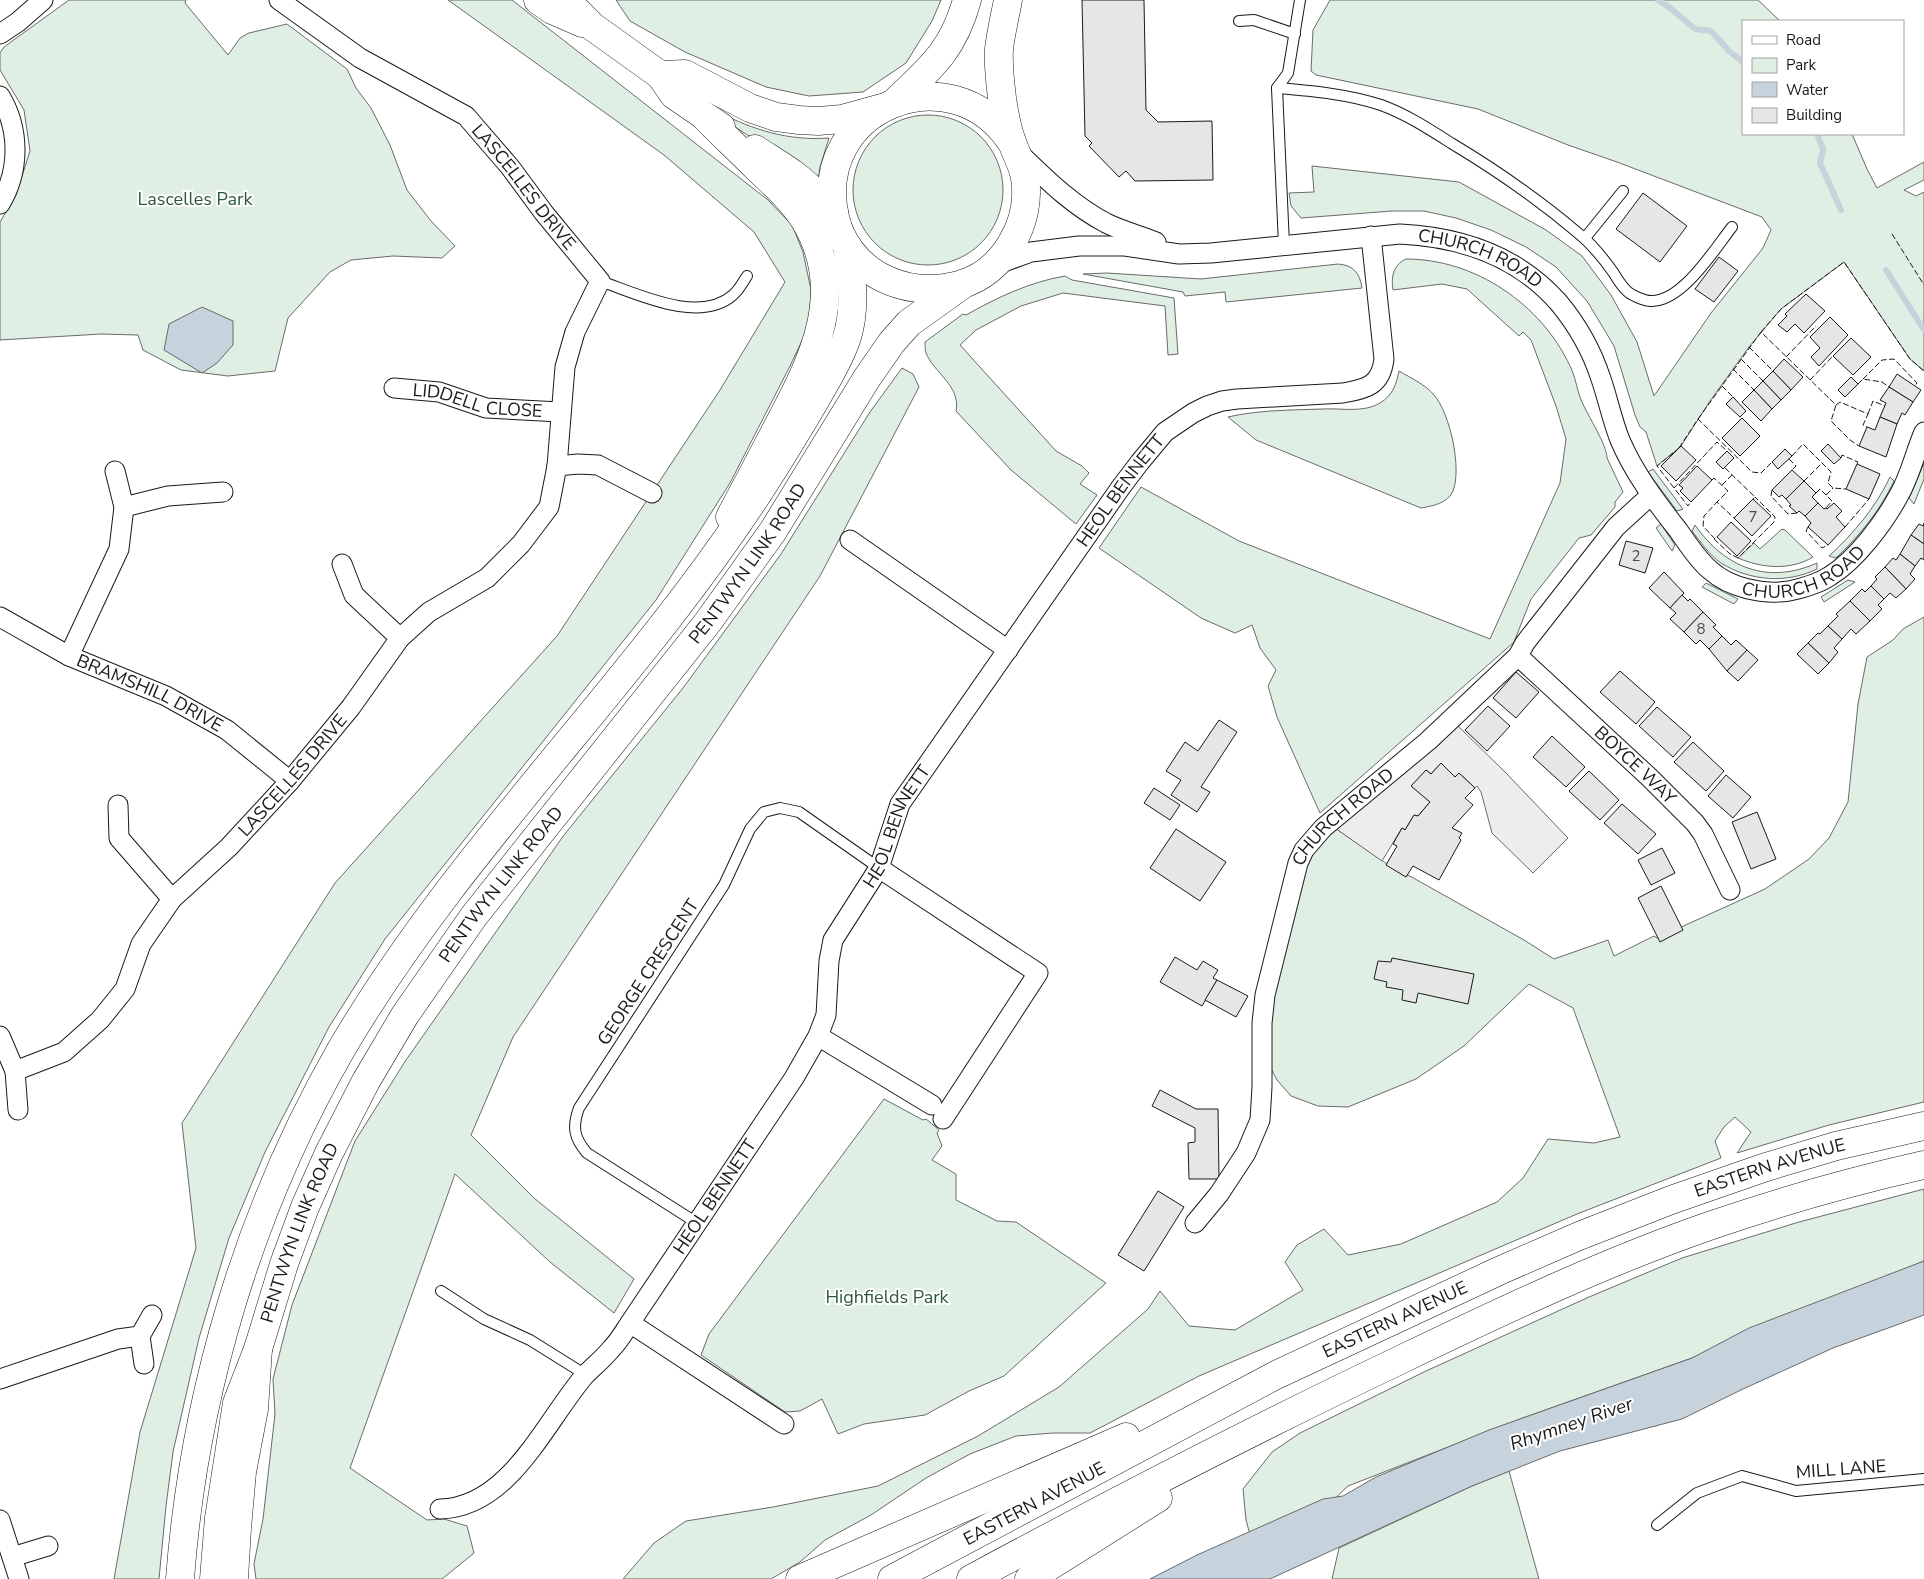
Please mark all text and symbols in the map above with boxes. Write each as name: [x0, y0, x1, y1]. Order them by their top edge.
legend: [1742, 20, 1904, 135]
text: Road: [1786, 30, 1821, 50]
text: Park: [1786, 55, 1816, 75]
text: Water: [1786, 80, 1829, 100]
text: Building: [1786, 105, 1842, 125]
street label: LASCELLES DRIVE: [466, 119, 581, 255]
park label: Lascelles Park: [137, 187, 254, 211]
street label: CHURCH ROAD: [1417, 223, 1548, 293]
street label: LIDDELL CLOSE: [412, 378, 543, 423]
street label: HEOL BENNETT: [1071, 429, 1170, 551]
street label: PENTWYN LINK ROAD: [683, 478, 812, 649]
house number: 7: [1748, 507, 1758, 527]
street label: CHURCH ROAD: [1739, 540, 1870, 604]
house number: 2: [1631, 546, 1641, 566]
house number: 8: [1696, 619, 1706, 639]
street label: BRAMSHILL DRIVE: [73, 648, 227, 737]
street label: LASCELLES DRIVE: [233, 709, 352, 842]
street label: BOYCE WAY: [1589, 720, 1681, 809]
street label: HEOL BENNETT: [857, 760, 936, 892]
street label: CHURCH ROAD: [1286, 762, 1399, 869]
street label: PENTWYN LINK ROAD: [433, 801, 569, 967]
street label: GEORGE CRESCENT: [592, 894, 704, 1050]
street label: EASTERN AVENUE: [1691, 1132, 1847, 1203]
street label: HEOL BENNETT: [667, 1134, 762, 1259]
street label: PENTWYN LINK ROAD: [255, 1138, 344, 1326]
street label: EASTERN AVENUE: [1318, 1275, 1471, 1364]
park label: Highfields Park: [825, 1285, 950, 1309]
water label: Rhymney River: [1506, 1390, 1637, 1457]
street label: MILL LANE: [1795, 1454, 1887, 1484]
street label: EASTERN AVENUE: [959, 1456, 1109, 1551]

